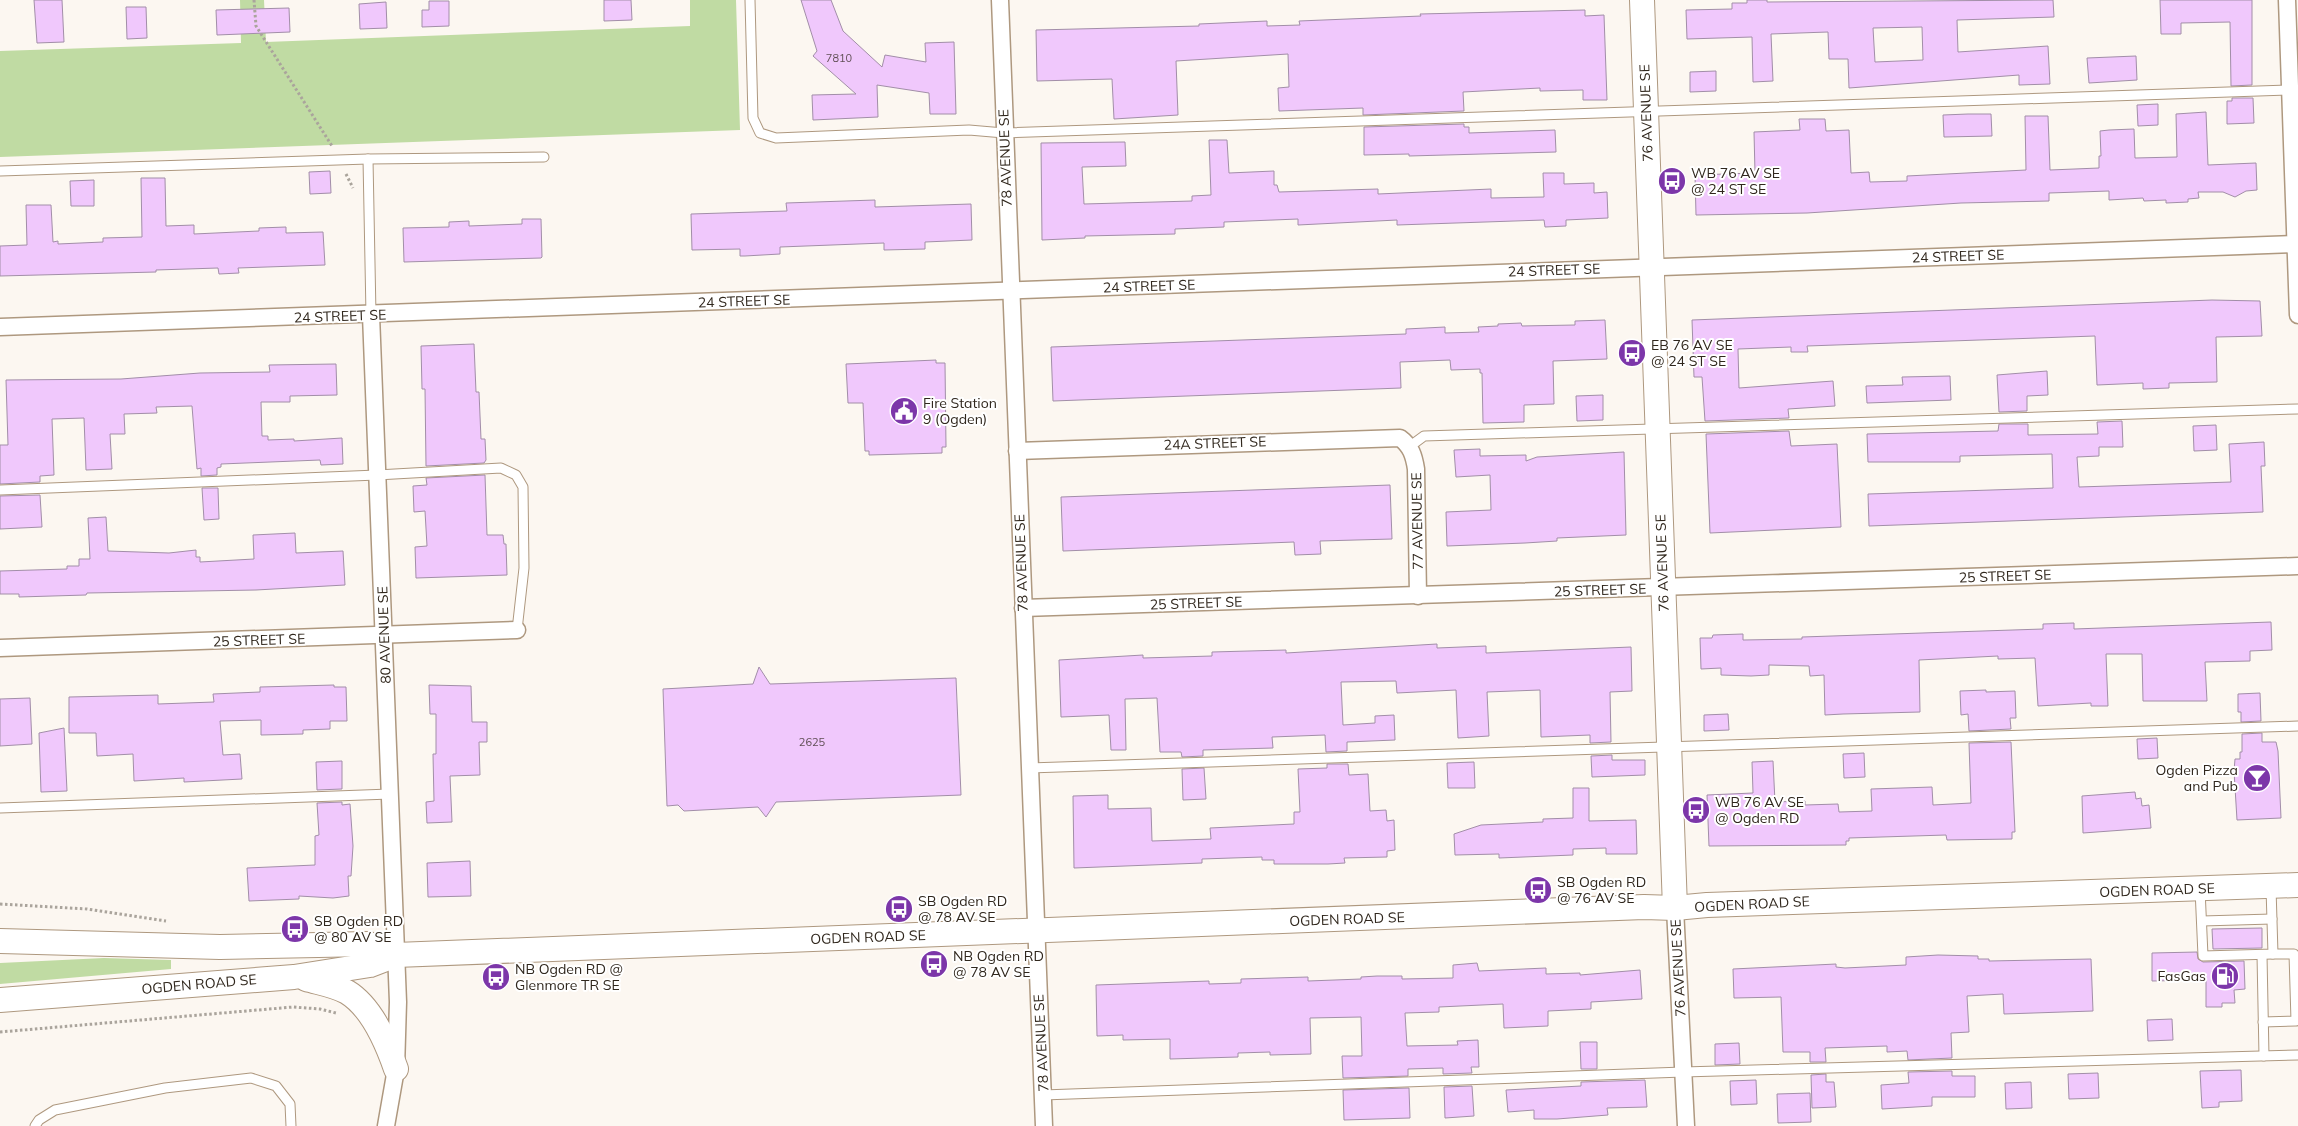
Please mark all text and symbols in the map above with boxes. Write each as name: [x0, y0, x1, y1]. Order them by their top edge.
house number: 7810: [826, 51, 853, 65]
street label: 76 AVENUE SE: [1635, 64, 1657, 162]
street label: 78 AVENUE SE: [994, 109, 1016, 207]
place label: WB 76 AV SE @ 24 ST SE: [1691, 164, 1780, 198]
bus stop icon: WB 76 AV SE @ 24 ST SE: [1657, 166, 1687, 196]
street label: 24 STREET SE: [1911, 245, 2005, 267]
street label: 24 STREET SE: [1507, 259, 1601, 281]
street label: 24 STREET SE: [1102, 275, 1196, 297]
street label: 24 STREET SE: [697, 290, 791, 312]
street label: 24 STREET SE: [293, 305, 387, 327]
place label: EB 76 AV SE @ 24 ST SE: [1651, 336, 1733, 370]
bus stop icon: EB 76 AV SE @ 24 ST SE: [1617, 338, 1647, 368]
place label: Fire Station 9 (Ogden): [923, 394, 997, 428]
public building icon: Fire Station 9 (Ogden): [889, 396, 919, 426]
street label: 24A STREET SE: [1163, 432, 1267, 454]
street label: 77 AVENUE SE: [1407, 472, 1427, 570]
street label: 78 AVENUE SE: [1010, 514, 1032, 612]
street label: 76 AVENUE SE: [1651, 514, 1673, 612]
street label: 25 STREET SE: [1958, 565, 2052, 587]
street label: 25 STREET SE: [1553, 579, 1647, 601]
street label: 80 AVENUE SE: [373, 586, 395, 684]
street label: 25 STREET SE: [1149, 592, 1243, 614]
street label: 25 STREET SE: [212, 629, 306, 651]
house number: 2625: [799, 735, 826, 749]
place label: Ogden Pizza and Pub: [2156, 761, 2238, 795]
bar icon: Ogden Pizza and Pub: [2242, 763, 2272, 793]
place label: WB 76 AV SE @ Ogden RD: [1715, 793, 1804, 827]
bus stop icon: WB 76 AV SE @ Ogden RD: [1681, 795, 1711, 825]
place label: SB Ogden RD @ 76 AV SE: [1557, 873, 1646, 907]
bus stop icon: SB Ogden RD @ 76 AV SE: [1523, 875, 1553, 905]
street label: OGDEN ROAD SE: [2099, 879, 2215, 901]
place label: SB Ogden RD @ 78 AV SE: [918, 892, 1007, 926]
street label: OGDEN ROAD SE: [1694, 892, 1810, 916]
bus stop icon: SB Ogden RD @ 78 AV SE: [884, 894, 914, 924]
street label: OGDEN ROAD SE: [1289, 908, 1405, 930]
place label: SB Ogden RD @ 80 AV SE: [314, 912, 403, 946]
bus stop icon: SB Ogden RD @ 80 AV SE: [280, 914, 310, 944]
street label: 76 AVENUE SE: [1666, 919, 1690, 1017]
street label: OGDEN ROAD SE: [810, 926, 926, 948]
place label: NB Ogden RD @ 78 AV SE: [953, 947, 1044, 981]
bus stop icon: NB Ogden RD @ 78 AV SE: [919, 949, 949, 979]
place label: NB Ogden RD @ Glenmore TR SE: [515, 960, 623, 994]
fuel station icon: FasGas: [2210, 961, 2240, 991]
bus stop icon: NB Ogden RD @ Glenmore TR SE: [481, 962, 511, 992]
place label: FasGas: [2157, 967, 2206, 985]
street label: OGDEN ROAD SE: [141, 970, 257, 998]
street label: 78 AVENUE SE: [1029, 994, 1053, 1092]

